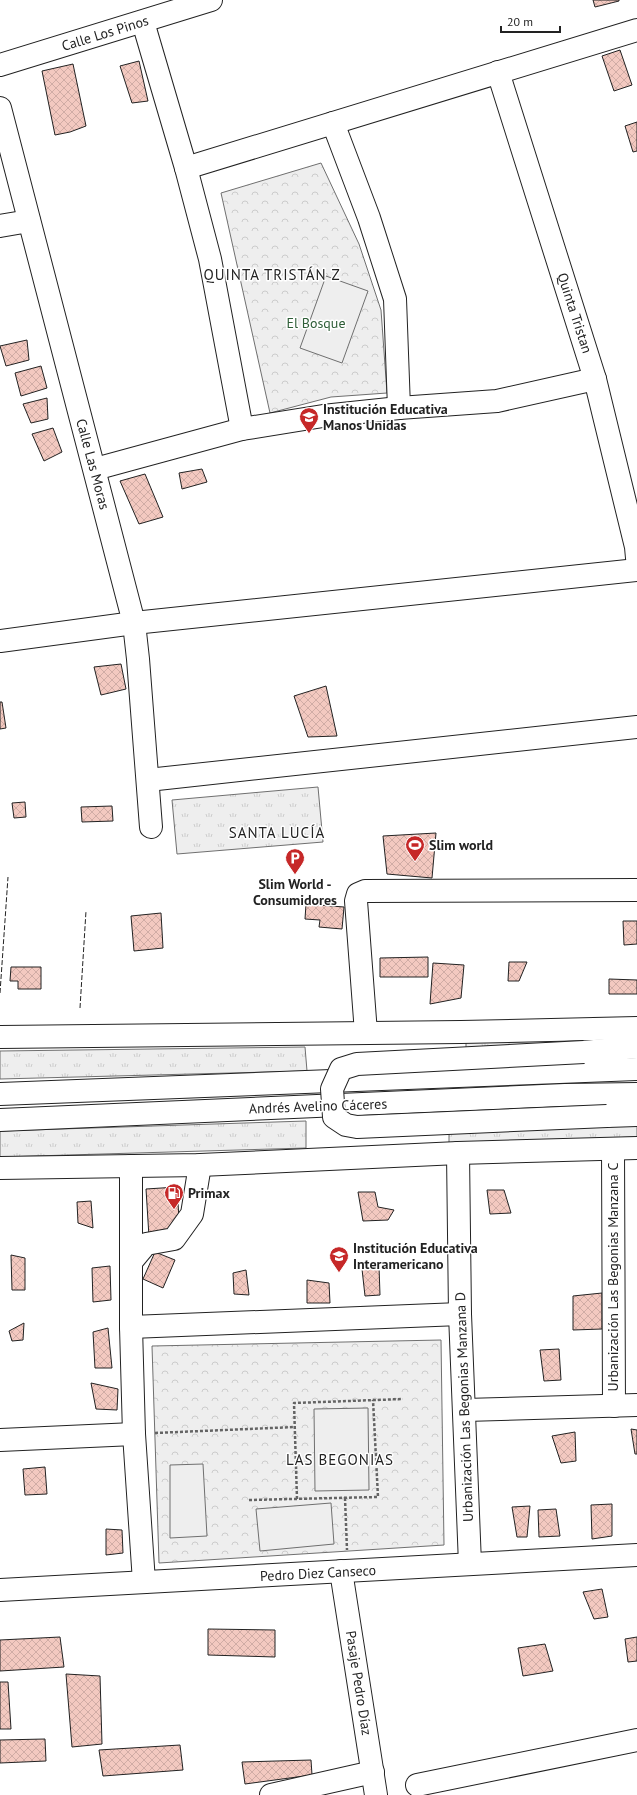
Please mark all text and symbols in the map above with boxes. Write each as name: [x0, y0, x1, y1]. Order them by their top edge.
scale bar: [501, 8, 560, 34]
street label: Calle Los Pinos: [59, 11, 151, 55]
text: 20 m: [507, 14, 533, 29]
district label: QUINTA TRISTÁN Z: [203, 265, 341, 284]
street label: Quinta Tristan: [554, 270, 596, 356]
park label: El Bosque: [286, 314, 346, 332]
place label: Institución Educativa Manos Unidas: [323, 400, 448, 434]
school or university icon: Institución Educativa Manos Unidas: [298, 406, 320, 434]
street label: Calle Las Moras: [72, 417, 114, 512]
district label: SANTA LUCÍA: [229, 823, 325, 842]
sports icon: Slim world: [404, 834, 426, 862]
place label: Slim world: [429, 836, 493, 854]
parking icon: Slim World - Consumidores: [284, 847, 306, 875]
place label: Slim World - Consumidores: [253, 875, 337, 909]
street label: Andrés Avelino Cáceres: [249, 1095, 388, 1117]
street label: Urbanización Las Begonias Manzana C: [604, 1163, 622, 1391]
fuel station icon: Primax: [163, 1182, 185, 1210]
place label: Primax: [188, 1184, 230, 1202]
place label: Institución Educativa Interamericano: [353, 1239, 478, 1273]
school or university icon: Institución Educativa Interamericano: [328, 1245, 350, 1273]
street label: Urbanización Las Begonias Manzana D: [451, 1292, 477, 1522]
district label: LAS BEGONIAS: [286, 1450, 394, 1469]
street label: Pedro Diez Canseco: [260, 1561, 376, 1585]
street label: Pasaje Pedro Díaz: [342, 1629, 376, 1737]

